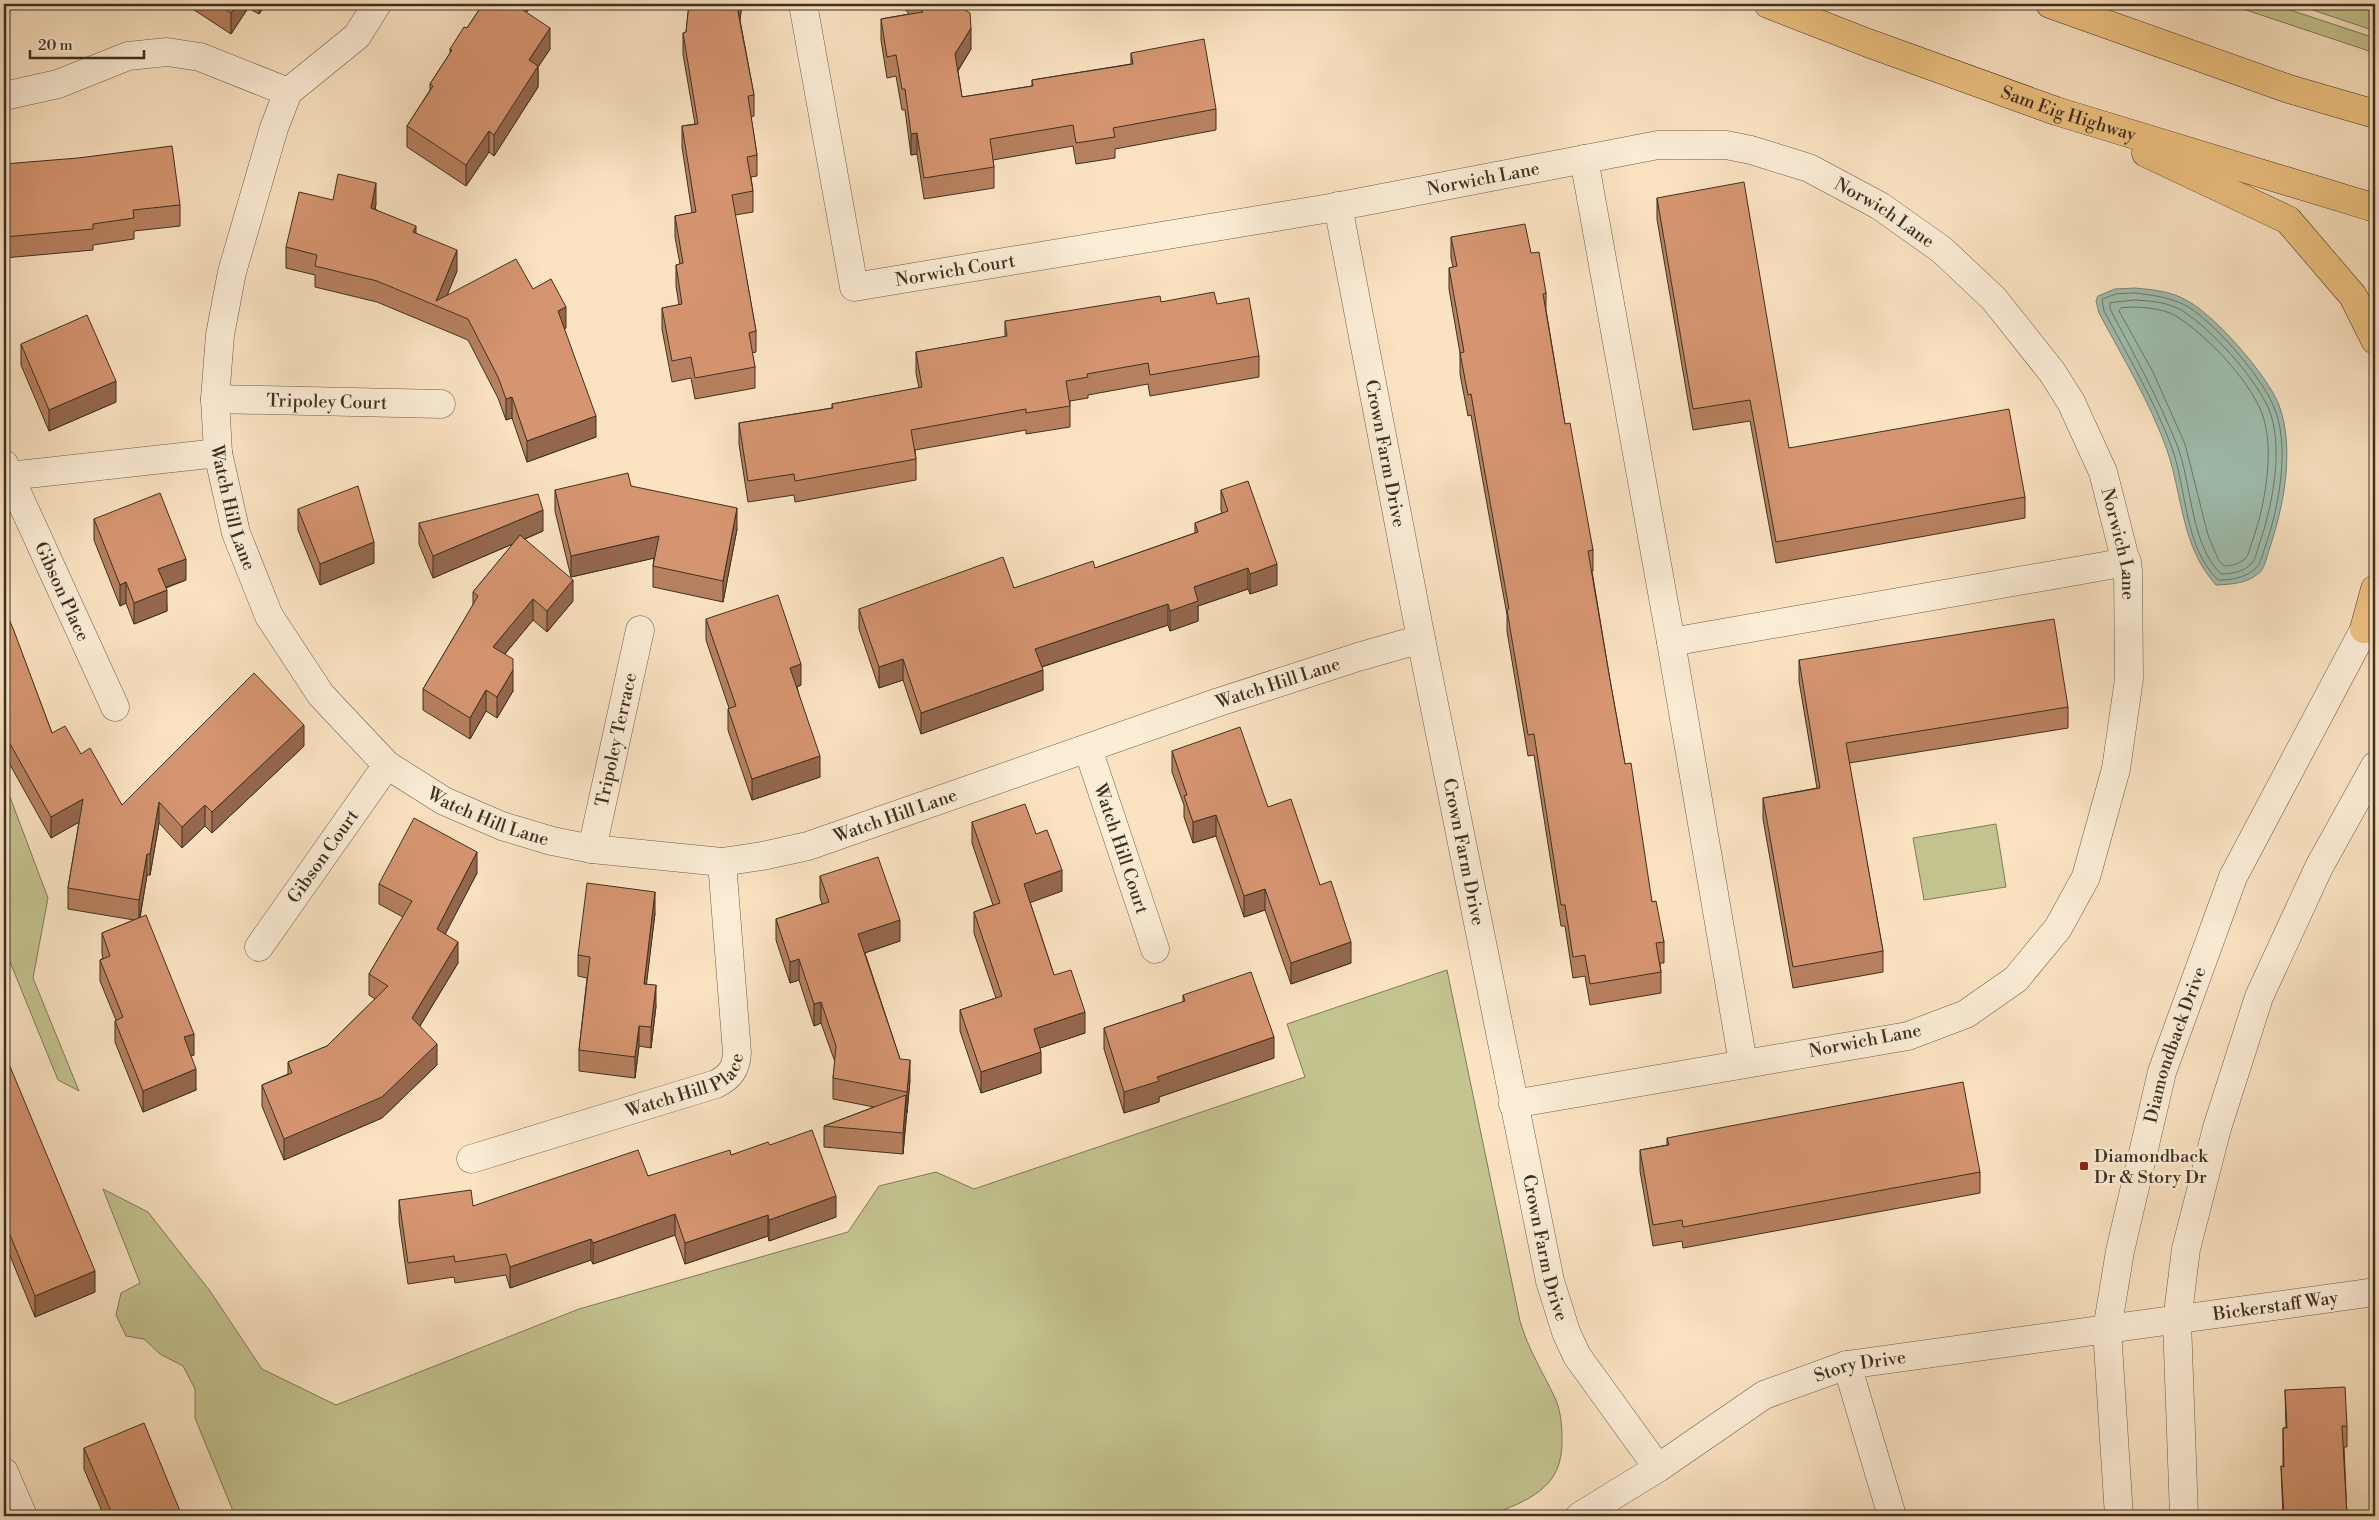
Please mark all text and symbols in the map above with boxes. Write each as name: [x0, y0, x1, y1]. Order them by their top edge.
scale bar: [30, 28, 144, 60]
text: 20 m: [38, 36, 73, 55]
street label: Sam Eig Highway: [1998, 81, 2139, 146]
street label: Norwich Lane: [1425, 157, 1541, 201]
street label: Norwich Lane: [1830, 172, 1939, 253]
street label: Norwich Court: [894, 249, 1017, 291]
street label: Crown Farm Drive: [1360, 378, 1411, 529]
street label: Tripoley Court: [266, 389, 388, 414]
street label: Watch Hill Lane: [206, 443, 261, 574]
street label: Norwich Lane: [2096, 485, 2140, 600]
street label: Gibson Place: [29, 538, 95, 645]
street label: Watch Hill Lane: [1212, 652, 1343, 714]
street label: Tripoley Terrace: [590, 670, 642, 809]
street label: Crown Farm Drive: [1438, 776, 1490, 928]
street label: Watch Hill Court: [1089, 779, 1154, 917]
street label: Watch Hill Lane: [422, 781, 552, 851]
street label: Watch Hill Lane: [829, 783, 960, 848]
street label: Gibson Court: [282, 804, 364, 908]
street label: Diamondback Drive: [2139, 963, 2211, 1125]
street label: Norwich Lane: [1807, 1019, 1923, 1063]
street label: Watch Hill Place: [622, 1052, 749, 1123]
place label: Diamondback Dr & Story Dr: [2094, 1145, 2209, 1189]
marker: Diamondback Dr & Story Dr: [2078, 1160, 2090, 1172]
street label: Crown Farm Drive: [1517, 1172, 1573, 1324]
street label: Bickerstaff Way: [2210, 1286, 2340, 1326]
street label: Story Drive: [1811, 1346, 1907, 1387]

